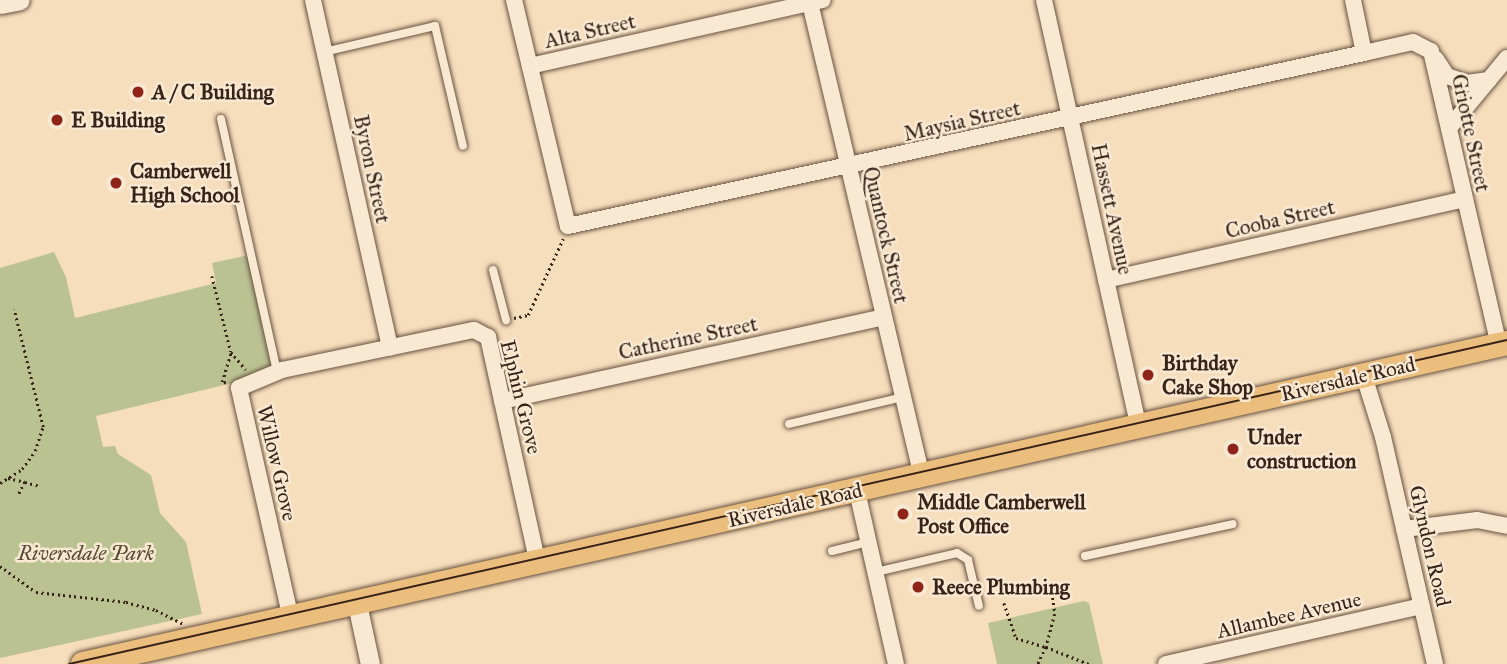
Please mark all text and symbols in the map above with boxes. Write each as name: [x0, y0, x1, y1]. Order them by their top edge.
street label: Alta Street: [542, 8, 638, 54]
street label: Griotte Street: [1446, 72, 1496, 194]
place label: A / C Building: [152, 79, 274, 105]
marker: A / C Building: [130, 84, 146, 100]
street label: Maysia Street: [901, 95, 1023, 147]
place label: E Building: [71, 107, 164, 133]
marker: E Building: [49, 112, 65, 128]
street label: Byron Street: [348, 112, 396, 226]
street label: Hassett Avenue: [1086, 141, 1138, 277]
place label: Camberwell High School: [130, 158, 240, 208]
street label: Quantock Street: [858, 164, 914, 306]
marker: Camberwell High School: [108, 175, 124, 191]
street label: Cooba Street: [1223, 194, 1337, 244]
street label: Catherine Street: [616, 311, 760, 365]
street label: Elphin Grove: [495, 337, 547, 457]
place label: Birthday Cake Shop: [1162, 350, 1253, 400]
street label: Riversdale Road: [1278, 351, 1418, 407]
marker: Birthday Cake Shop: [1140, 367, 1156, 383]
street label: Willow Grove: [251, 403, 303, 523]
place label: Under construction: [1247, 424, 1356, 474]
marker: Under construction: [1225, 441, 1241, 457]
street label: Riversdale Road: [725, 477, 865, 533]
street label: Glyndon Road: [1404, 483, 1456, 609]
place label: Middle Camberwell Post Office: [917, 489, 1086, 539]
marker: Middle Camberwell Post Office: [895, 506, 911, 522]
park label: Riversdale Park: [18, 540, 154, 566]
place label: Reece Plumbing: [932, 574, 1070, 600]
marker: Reece Plumbing: [910, 579, 926, 595]
street label: Allambee Avenue: [1214, 586, 1364, 644]

